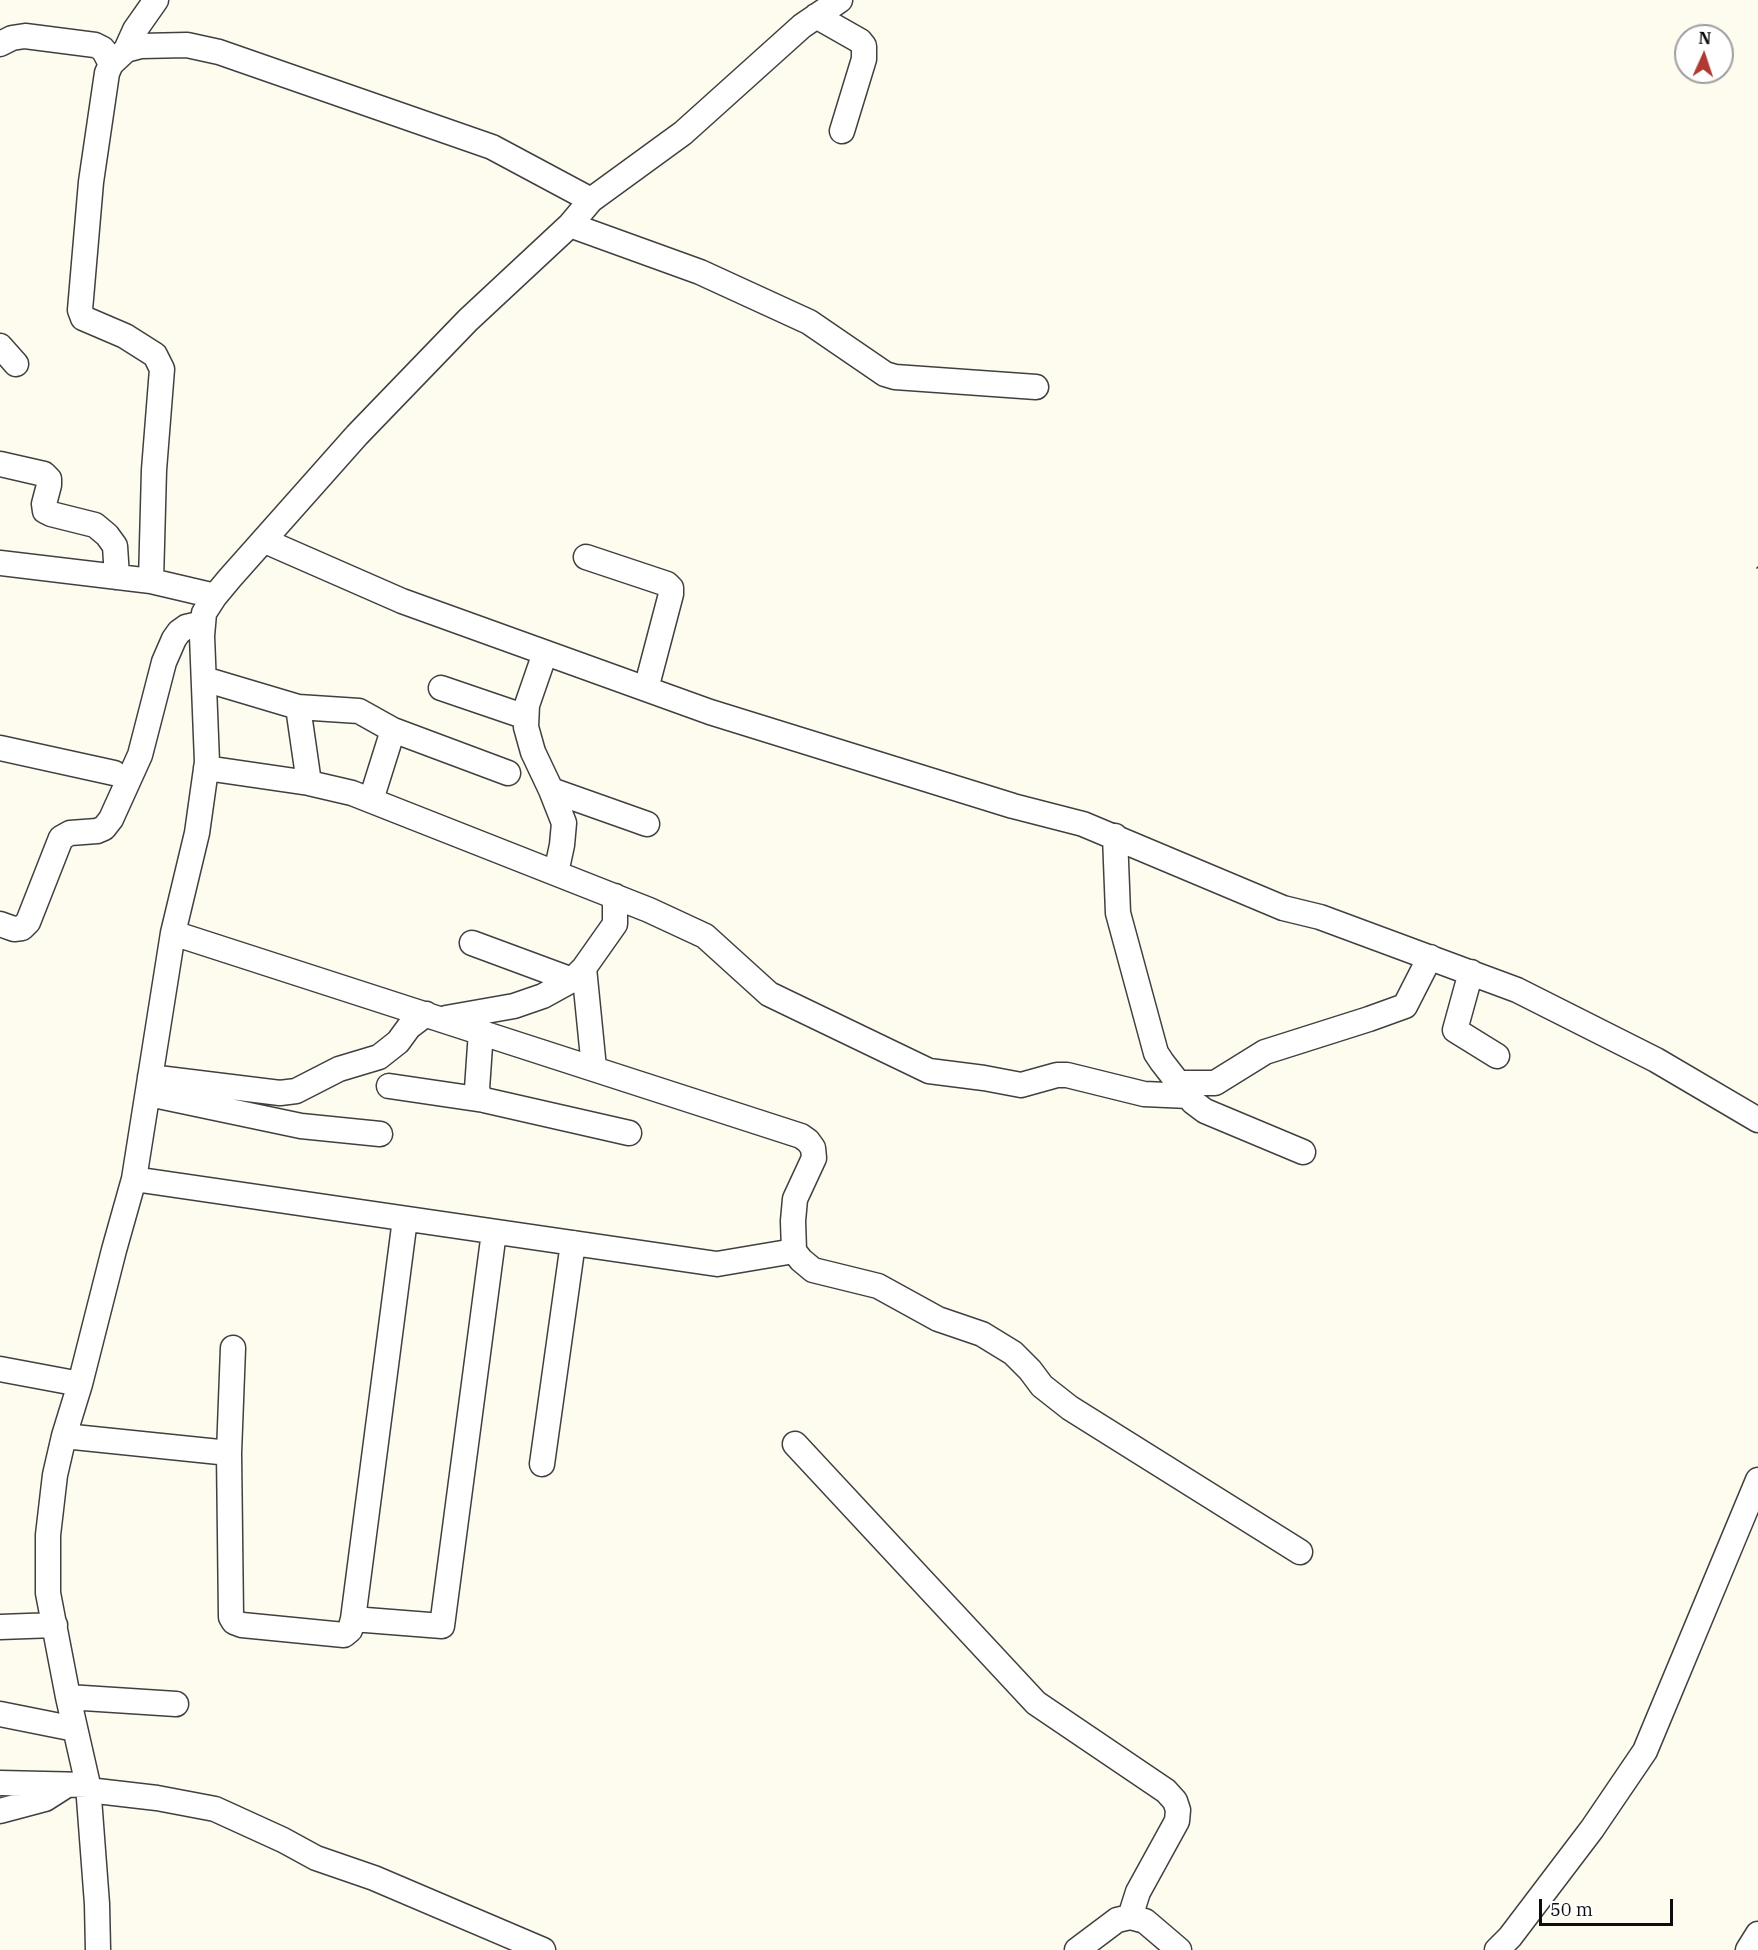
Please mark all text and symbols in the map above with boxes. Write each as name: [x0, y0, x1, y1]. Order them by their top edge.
north arrow: [1674, 24, 1734, 84]
text: N: [1698, 28, 1712, 48]
scale bar: [1542, 1887, 1676, 1925]
text: 50 m: [1550, 1898, 1593, 1921]

